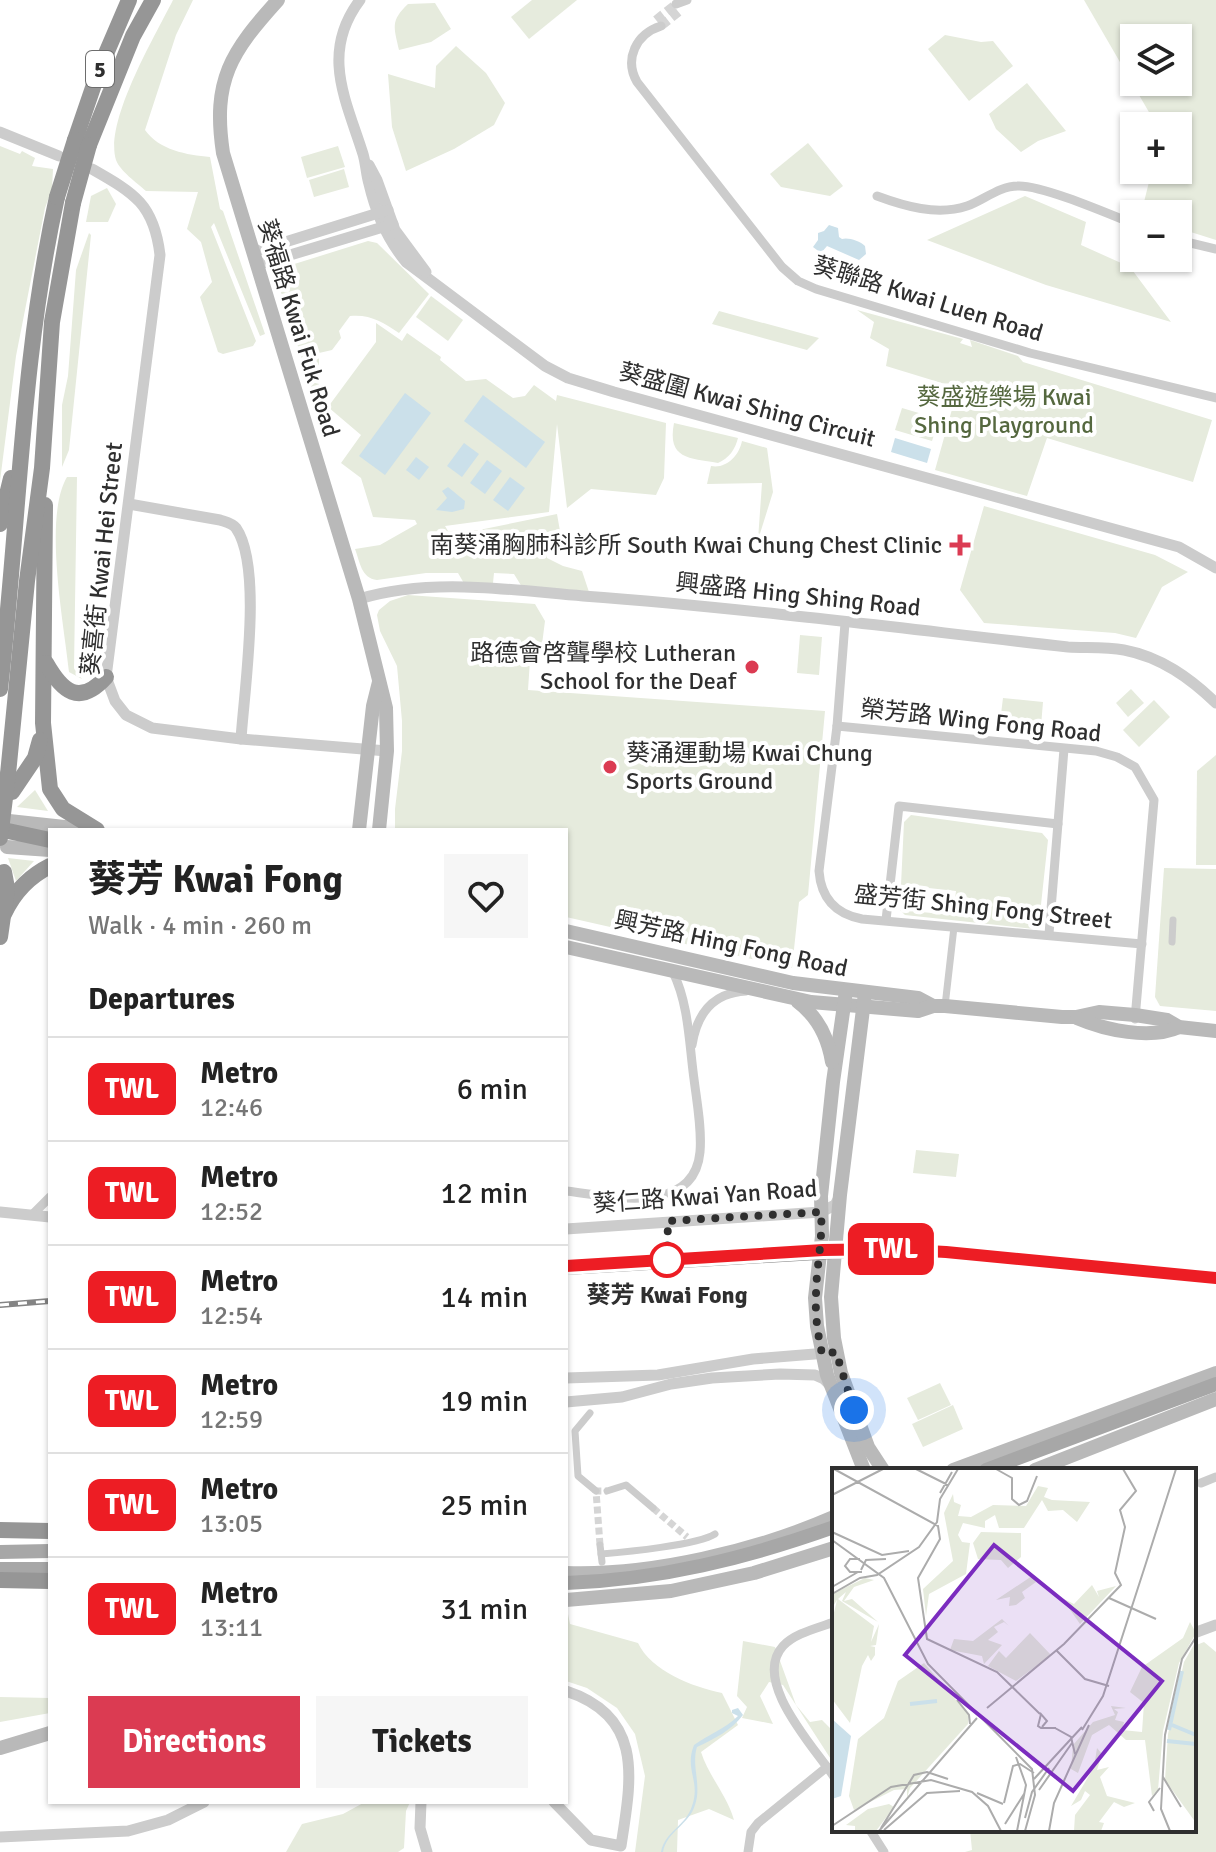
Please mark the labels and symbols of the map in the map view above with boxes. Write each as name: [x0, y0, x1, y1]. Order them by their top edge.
road number: 5: [86, 51, 114, 87]
street label: 葵福路 Kwai Fuk Road: [252, 216, 346, 440]
street label: 葵聯路 Kwai Luen Road: [809, 250, 1047, 348]
street label: 葵盛圍 Kwai Shing Circuit: [615, 356, 879, 454]
park label: 葵盛遊樂場 Kwai Shing Playground: [914, 382, 1094, 440]
street label: 葵喜街 Kwai Hei Street: [75, 441, 129, 677]
place label: 南葵涌胸肺科診所 South Kwai Chung Chest Clinic: [430, 530, 942, 560]
marker: 南葵涌胸肺科診所 South Kwai Chung Chest Clinic: [949, 534, 971, 556]
street label: 興盛路 Hing Shing Road: [674, 567, 922, 623]
place label: 路德會啓聾學校 Lutheran School for the Deaf: [470, 638, 737, 696]
marker: 路德會啓聾學校 Lutheran School for the Deaf: [743, 658, 761, 676]
street label: 榮芳路 Wing Fong Road: [859, 693, 1103, 749]
place label: 葵涌運動場 Kwai Chung Sports Ground: [626, 738, 873, 796]
marker: 葵涌運動場 Kwai Chung Sports Ground: [601, 758, 619, 776]
street label: 盛芳街 Shing Fong Street: [853, 879, 1113, 935]
street label: 興芳路 Hing Fong Road: [612, 905, 850, 983]
street label: 葵仁路 Kwai Yan Road: [592, 1173, 818, 1219]
line badge: TWL: [845, 1223, 937, 1275]
marker: 葵芳 Kwai Fong: [650, 1243, 684, 1277]
place label: 葵芳 Kwai Fong: [586, 1280, 748, 1310]
your location: [834, 1390, 874, 1430]
inset map: [832, 1468, 1196, 1832]

